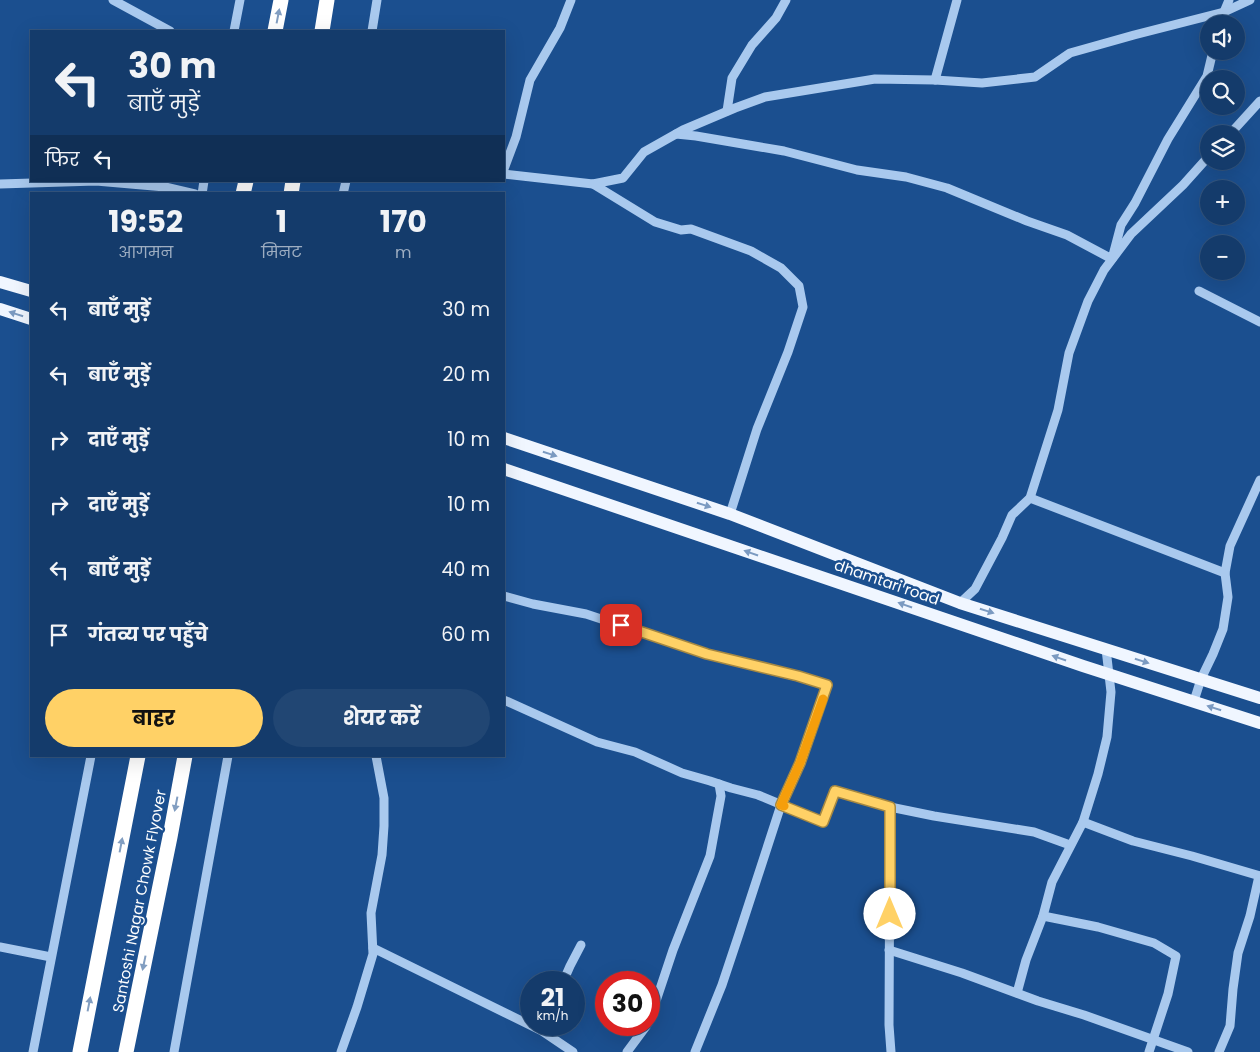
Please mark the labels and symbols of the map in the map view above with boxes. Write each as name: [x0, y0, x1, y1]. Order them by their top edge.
one-way arrow: [274, 8, 282, 23]
one-way arrow: [8, 309, 23, 317]
one-way arrow: [543, 450, 558, 458]
one-way arrow: [697, 502, 712, 509]
one-way arrow: [744, 549, 759, 556]
street label: dhamtari road: [832, 554, 942, 610]
one-way arrow: [897, 601, 912, 609]
pin: [600, 604, 642, 646]
one-way arrow: [980, 608, 995, 616]
one-way arrow: [1051, 653, 1066, 661]
one-way arrow: [1135, 657, 1150, 665]
one-way arrow: [1206, 703, 1221, 711]
street label: Santoshi Nagar Chowk Flyover: [107, 787, 171, 1014]
one-way arrow: [172, 797, 180, 813]
one-way arrow: [117, 836, 125, 852]
position arrow: [863, 887, 915, 939]
one-way arrow: [140, 956, 148, 971]
speed limit sign: 30: [595, 971, 660, 1036]
one-way arrow: [86, 996, 94, 1012]

